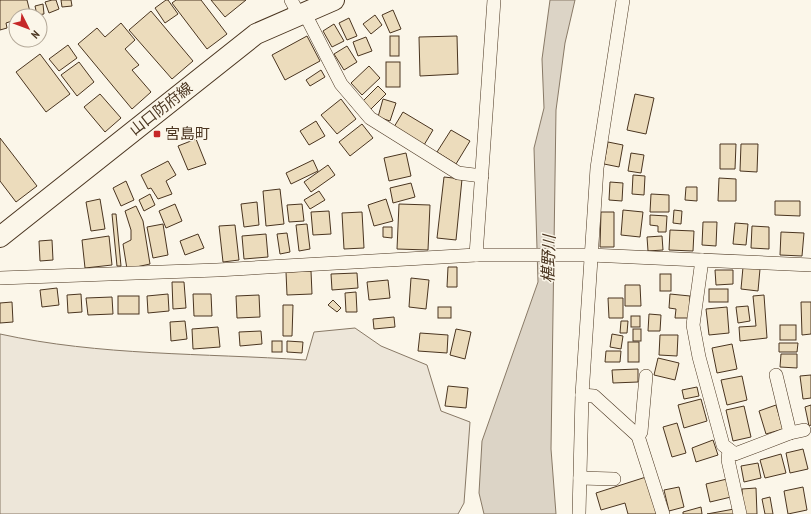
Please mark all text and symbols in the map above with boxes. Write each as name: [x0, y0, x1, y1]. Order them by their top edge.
north arrow: [8, 8, 48, 48]
text: N: [28, 28, 43, 42]
street label: 山口防府線: [125, 78, 196, 139]
place label: 宮島町: [165, 124, 210, 143]
marker: 宮島町: [152, 129, 162, 139]
water label: 椹野川: [537, 233, 559, 283]

